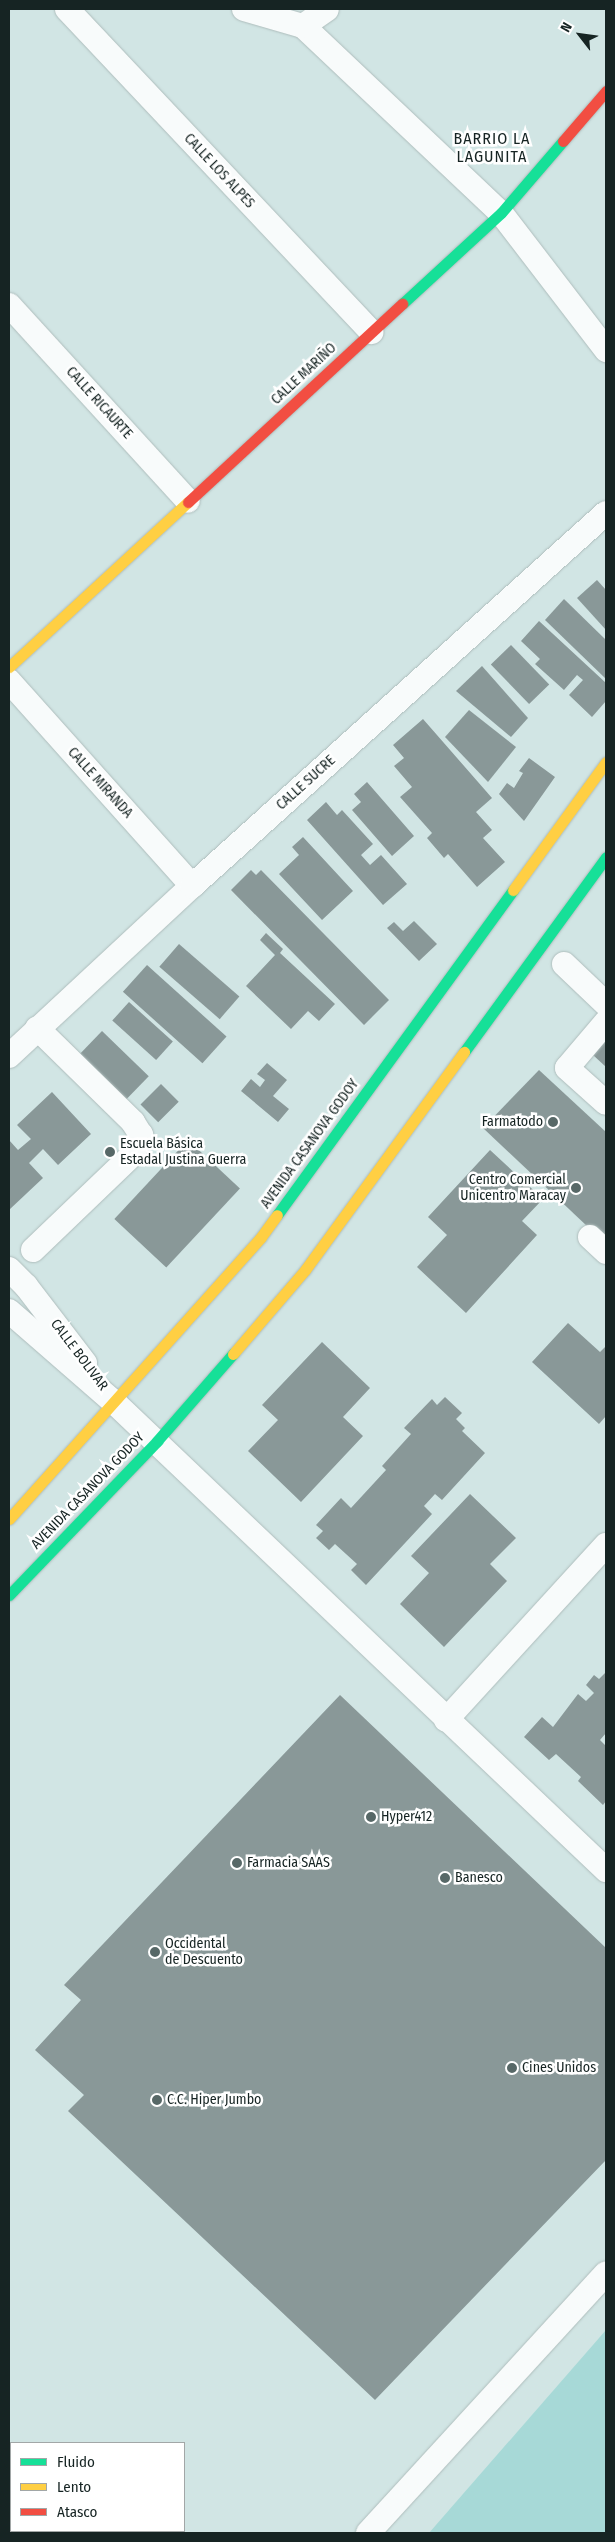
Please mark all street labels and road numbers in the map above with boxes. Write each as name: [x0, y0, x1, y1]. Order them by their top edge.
street label: CALLE LOS ALPES: [180, 130, 258, 212]
street label: CALLE MARIÑO: [268, 340, 340, 408]
street label: CALLE RICAURTE: [62, 364, 136, 442]
street label: CALLE MIRANDA: [64, 744, 136, 822]
street label: CALLE SUCRE: [273, 752, 339, 814]
street label: AVENIDA CASANOVA GODOY: [258, 1076, 362, 1212]
street label: CALLE BOLIVAR: [47, 1316, 111, 1394]
street label: AVENIDA CASANOVA GODOY: [28, 1429, 148, 1553]

